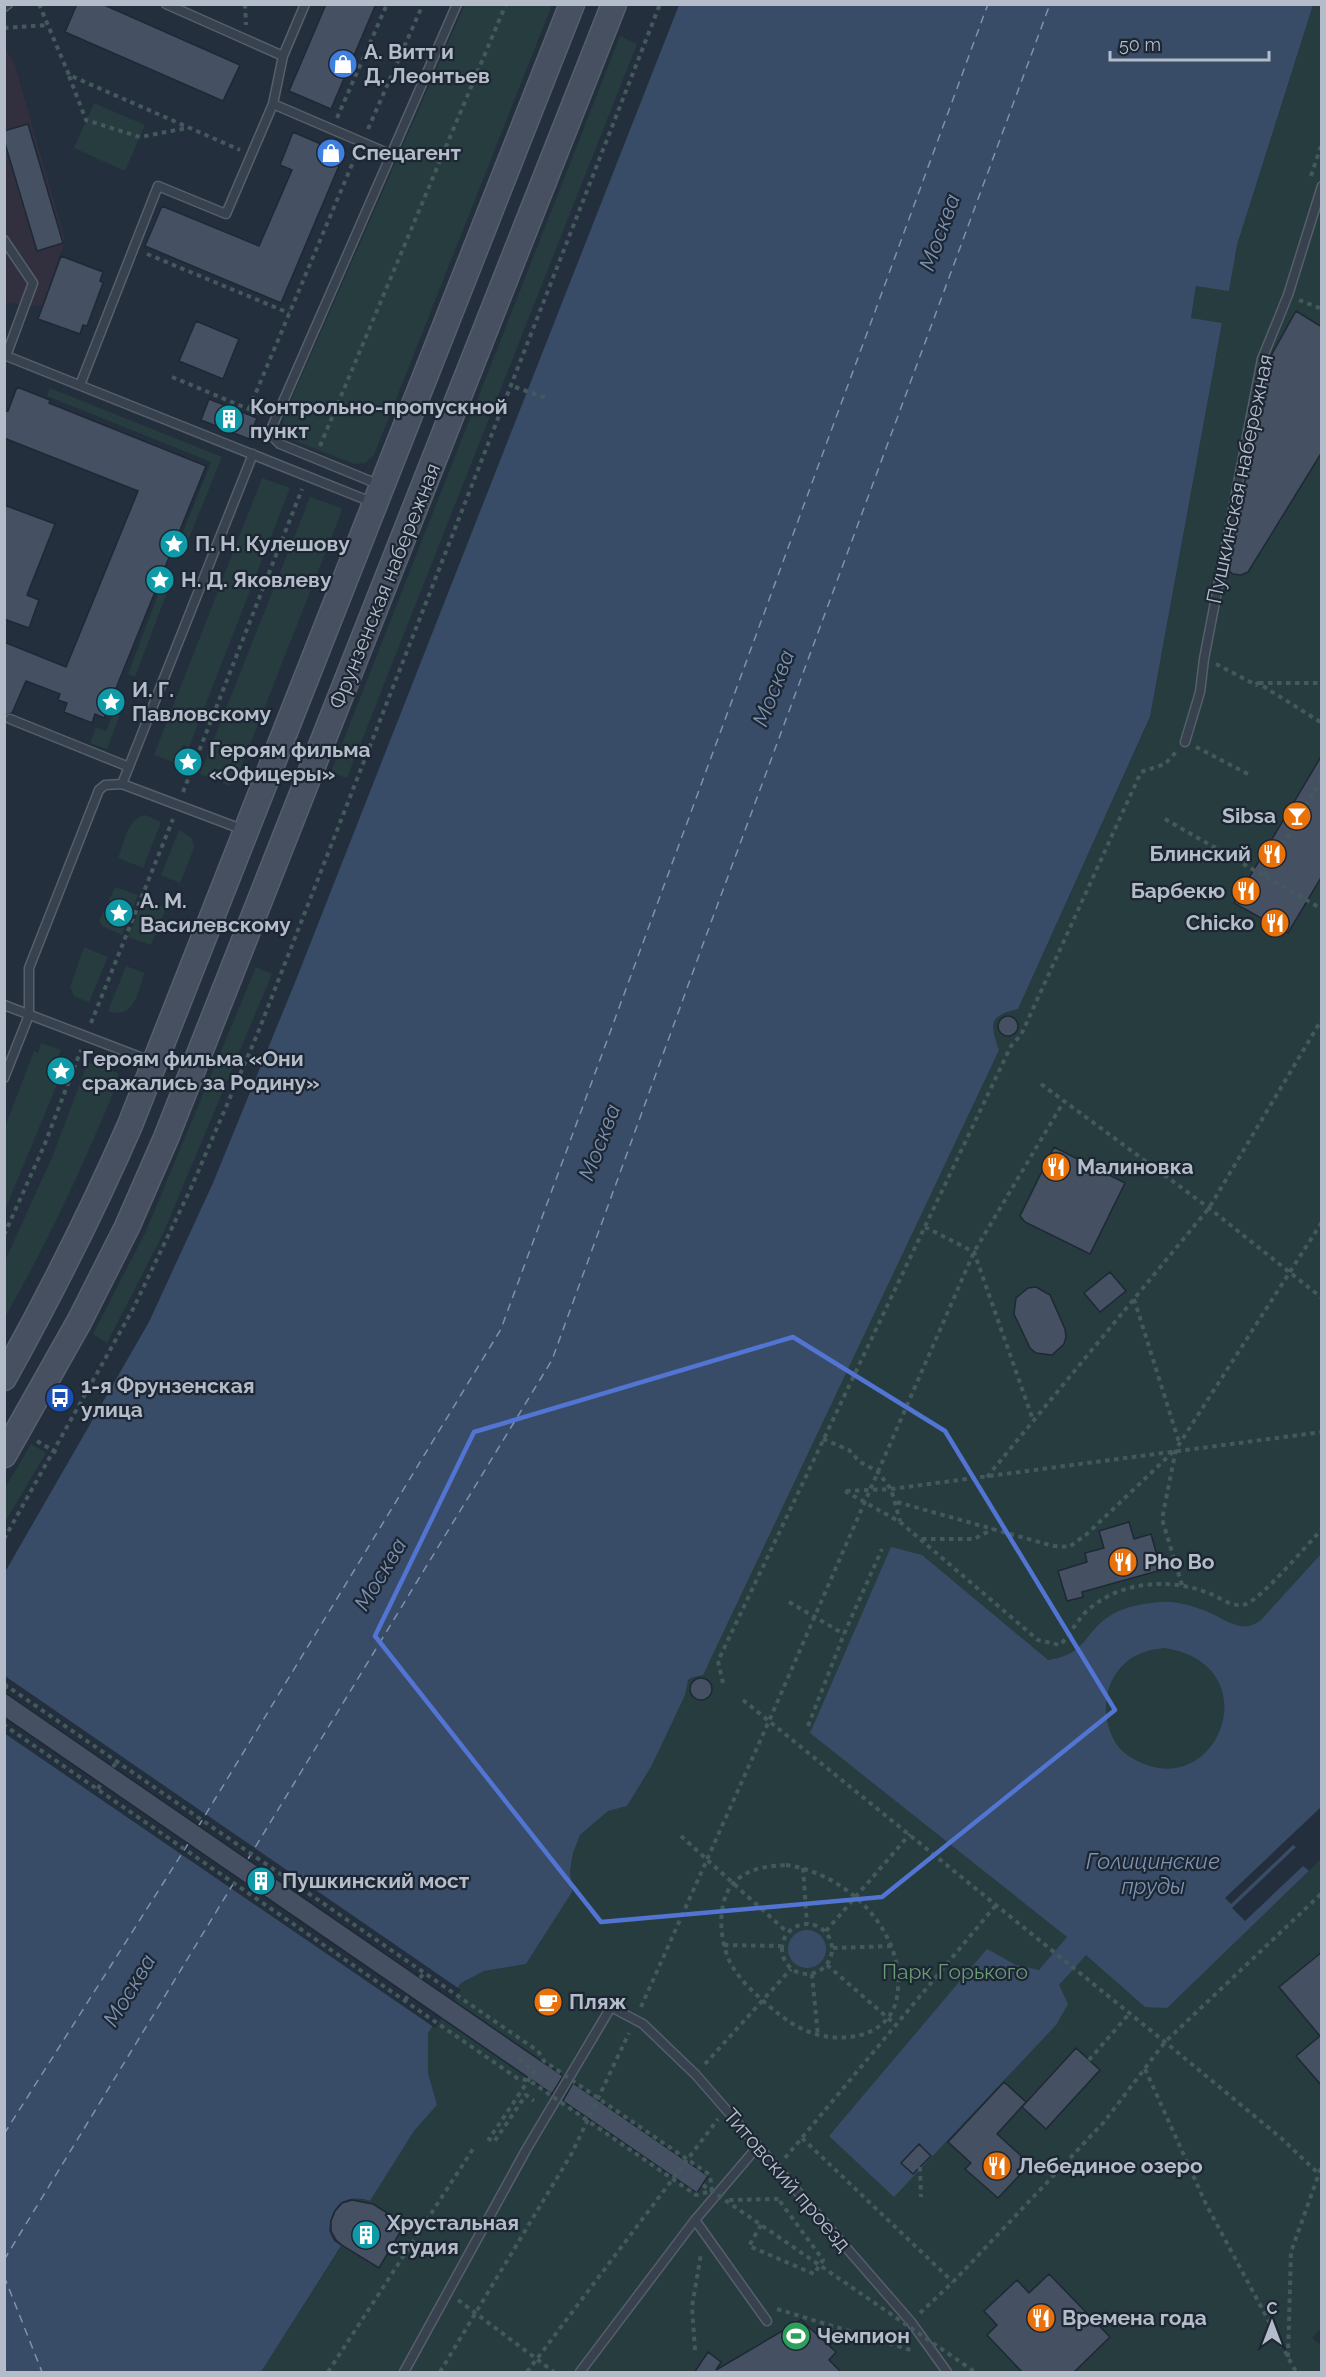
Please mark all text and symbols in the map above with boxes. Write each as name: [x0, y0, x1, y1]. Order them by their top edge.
scale bar: [1110, 24, 1269, 62]
text: 50 m: [1119, 34, 1161, 55]
place label: А. Витт и Д. Леонтьев: [364, 39, 490, 88]
shop icon: А. Витт и Д. Леонтьев: [327, 48, 359, 80]
shop icon: Спецагент: [315, 137, 347, 169]
place label: Спецагент: [352, 140, 461, 165]
water label: Москва: [913, 190, 965, 274]
street label: Пушкинская набережная: [1201, 352, 1278, 606]
place label: Контрольно-пропускной пункт: [250, 394, 508, 443]
building icon: Контрольно-пропускной пункт: [213, 403, 245, 435]
street label: Фрунзенская набережная: [324, 459, 445, 712]
place icon: П. Н. Кулешову: [158, 528, 190, 560]
place label: П. Н. Кулешову: [195, 531, 350, 556]
place icon: Н. Д. Яковлеву: [144, 564, 176, 596]
place label: Н. Д. Яковлеву: [181, 567, 332, 592]
water label: Москва: [747, 646, 799, 730]
place label: И. Г. Павловскому: [132, 677, 272, 726]
place icon: И. Г. Павловскому: [95, 686, 127, 718]
place label: Героям фильма «Офицеры»: [209, 737, 371, 786]
place icon: Героям фильма «Офицеры»: [172, 746, 204, 778]
bar icon: Sibsa: [1281, 800, 1313, 832]
place label: Sibsa: [1222, 803, 1276, 828]
restaurant icon: Блинский: [1256, 838, 1288, 870]
place label: Блинский: [1149, 841, 1251, 866]
restaurant icon: Барбекю: [1230, 875, 1262, 907]
place label: Барбекю: [1131, 878, 1225, 903]
place label: А. М. Василевскому: [140, 888, 291, 937]
place icon: А. М. Василевскому: [103, 897, 135, 929]
restaurant icon: Chicko: [1259, 907, 1291, 939]
place label: Chicko: [1186, 910, 1254, 935]
place label: Героям фильма «Они сражались за Родину»: [82, 1046, 320, 1095]
place icon: Героям фильма «Они сражались за Родину»: [45, 1055, 77, 1087]
water label: Москва: [573, 1100, 625, 1184]
restaurant icon: Малиновка: [1040, 1151, 1072, 1183]
place label: Малиновка: [1077, 1154, 1194, 1179]
place label: 1-я Фрунзенская улица: [81, 1373, 254, 1422]
bus stop icon: 1-я Фрунзенская улица: [44, 1382, 76, 1414]
water label: Москва: [348, 1533, 412, 1615]
restaurant icon: Pho Bo: [1107, 1546, 1139, 1578]
place label: Pho Bo: [1144, 1549, 1215, 1574]
water label: Голицинские пруды: [1086, 1848, 1220, 1899]
building icon: Пушкинский мост: [245, 1865, 277, 1897]
place label: Пушкинский мост: [282, 1868, 470, 1893]
water label: Москва: [97, 1949, 161, 2031]
park label: Парк Горького: [882, 1959, 1028, 1984]
cafe icon: Пляж: [532, 1986, 564, 2018]
place label: Пляж: [569, 1989, 627, 2014]
street label: Титовский проезд: [718, 2103, 856, 2256]
restaurant icon: Лебединое озеро: [981, 2150, 1013, 2182]
place label: Лебединое озеро: [1018, 2153, 1203, 2178]
place label: Хрустальная студия: [386, 2210, 519, 2259]
building icon: Хрустальная студия: [350, 2219, 382, 2251]
north arrow: [1242, 2293, 1302, 2353]
text: С: [1267, 2299, 1278, 2318]
restaurant icon: Времена года: [1025, 2302, 1057, 2334]
place label: Времена года: [1062, 2305, 1207, 2330]
sports icon: Чемпион: [780, 2320, 812, 2352]
place label: Чемпион: [817, 2323, 910, 2348]

